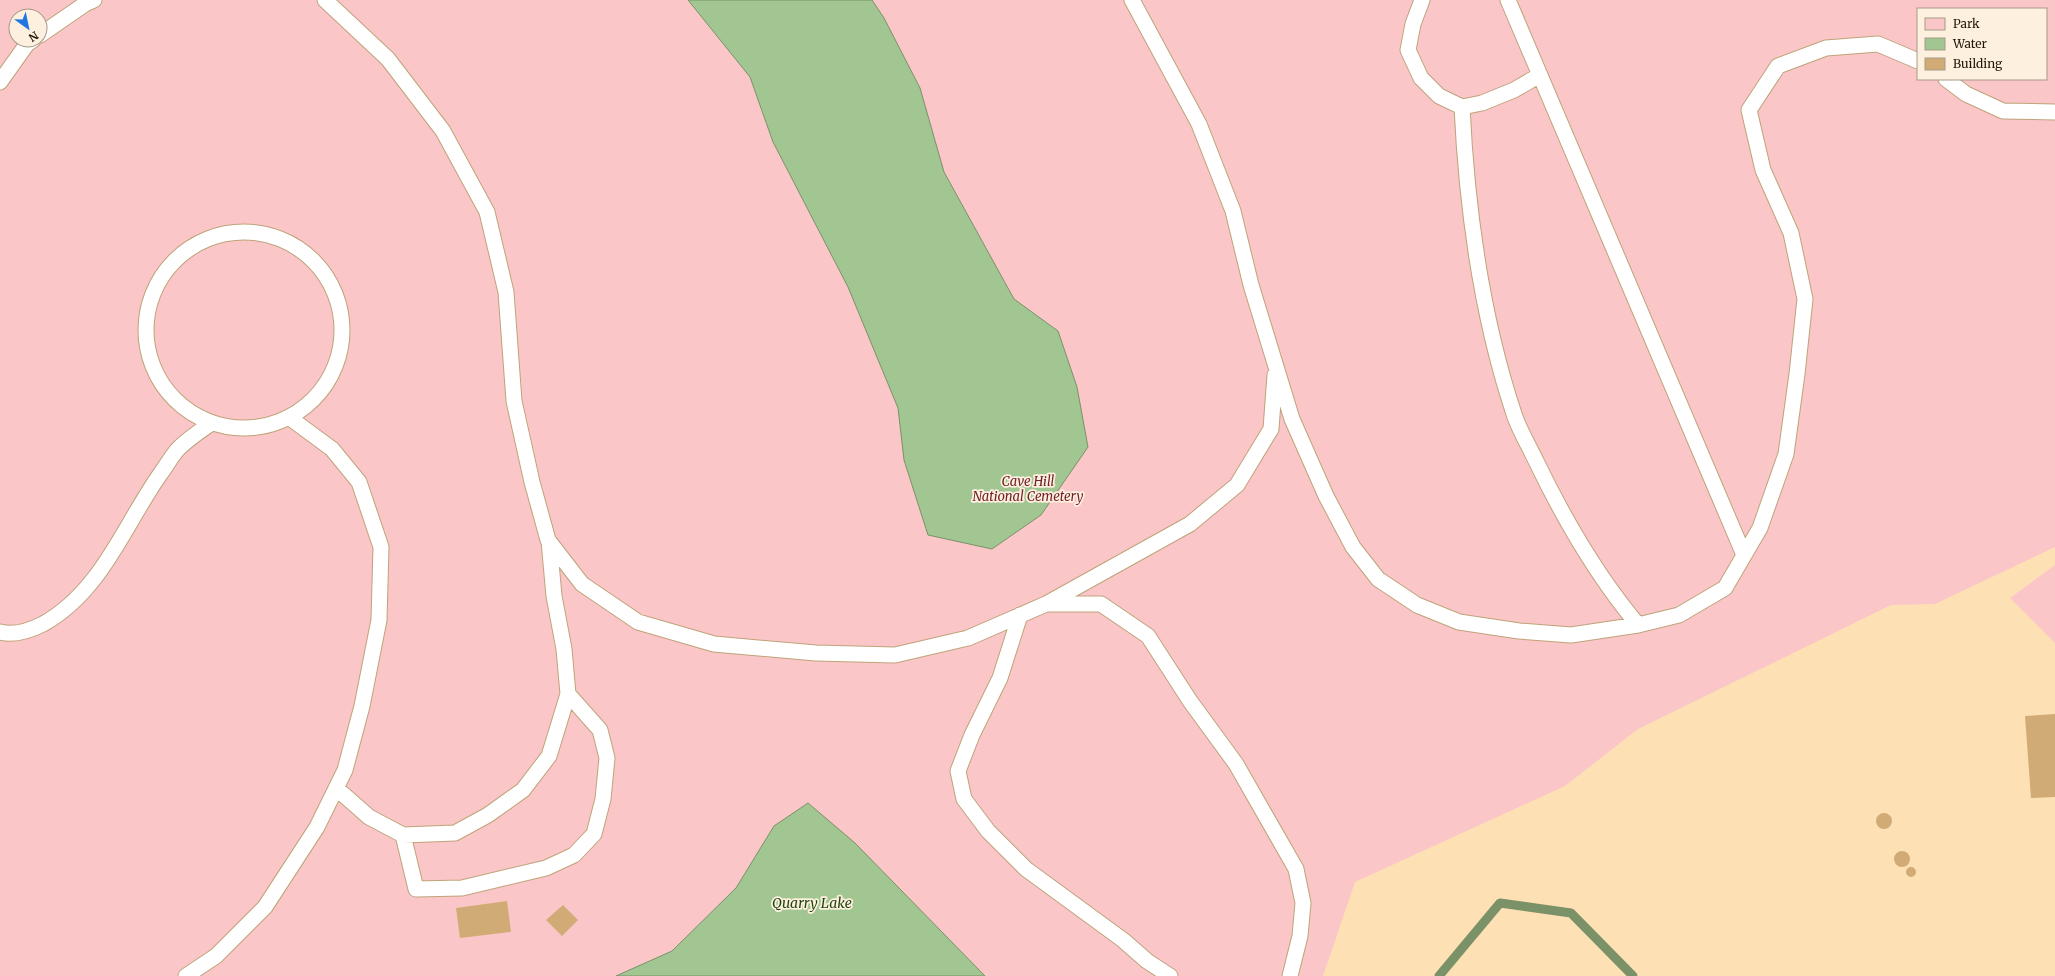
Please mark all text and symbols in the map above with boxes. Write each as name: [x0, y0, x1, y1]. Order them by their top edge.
north arrow: [8, 8, 48, 48]
legend: [1917, 8, 2047, 80]
text: Park: [1953, 16, 1980, 31]
text: N: [26, 28, 41, 45]
text: Water: [1952, 36, 1988, 51]
text: Building: [1953, 56, 2003, 71]
park label: Cave Hill National Cemetery: [973, 473, 1083, 505]
water label: Quarry Lake: [772, 894, 852, 912]

